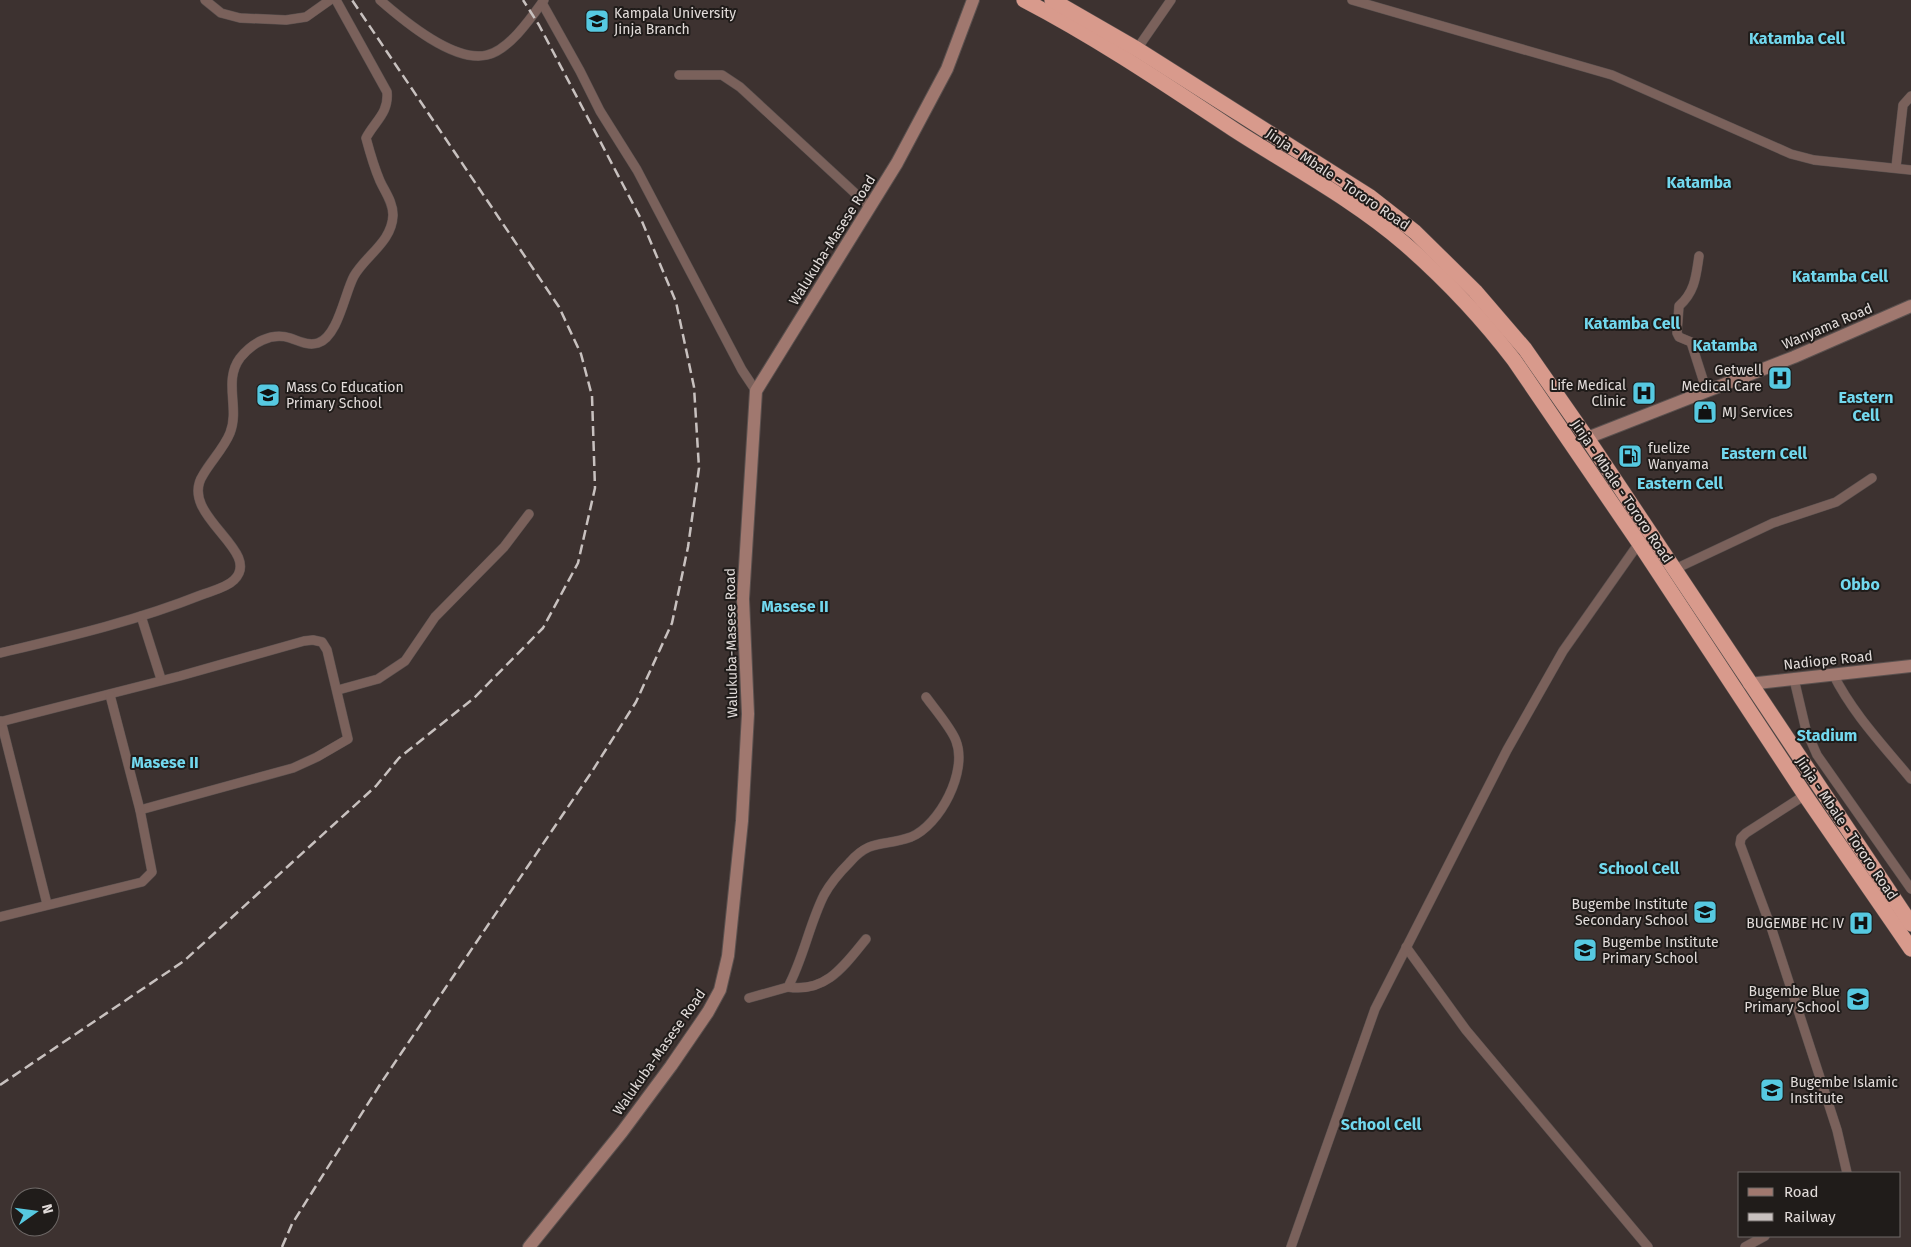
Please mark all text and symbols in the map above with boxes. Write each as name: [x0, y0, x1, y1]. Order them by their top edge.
place label: Kampala University Jinja Branch: [614, 5, 736, 38]
school or university icon: Kampala University Jinja Branch: [584, 8, 610, 34]
district label: Katamba Cell: [1749, 29, 1845, 48]
street label: Jinja - Mbale - Tororo Road: [1263, 125, 1413, 234]
street label: Walukuba-Masese Road: [785, 172, 879, 308]
district label: Katamba: [1666, 173, 1732, 192]
district label: Katamba Cell: [1792, 267, 1888, 286]
street label: Wanyama Road: [1779, 300, 1875, 353]
district label: Katamba Cell: [1584, 314, 1680, 333]
district label: Katamba: [1692, 336, 1758, 355]
place label: Getwell Medical Care: [1681, 362, 1762, 395]
hospital icon: Getwell Medical Care: [1767, 365, 1793, 391]
place label: Life Medical Clinic: [1550, 377, 1626, 410]
place label: Mass Co Education Primary School: [286, 379, 404, 412]
hospital icon: Life Medical Clinic: [1631, 380, 1657, 406]
school or university icon: Mass Co Education Primary School: [255, 382, 281, 408]
district label: Eastern Cell: [1839, 388, 1893, 425]
shop icon: MJ Services: [1692, 399, 1718, 425]
place label: MJ Services: [1722, 404, 1793, 421]
street label: Jinja - Mbale - Tororo Road: [1567, 416, 1676, 566]
place label: fuelize Wanyama: [1648, 440, 1709, 473]
fuel station icon: fuelize Wanyama: [1617, 443, 1643, 469]
district label: Eastern Cell: [1721, 444, 1807, 463]
district label: Eastern Cell: [1637, 474, 1723, 493]
street label: Walukuba-Masese Road: [722, 568, 741, 718]
district label: Obbo: [1840, 575, 1880, 594]
district label: Masese II: [761, 597, 829, 616]
street label: Nadiope Road: [1783, 647, 1874, 674]
district label: Stadium: [1797, 726, 1857, 745]
district label: Masese II: [131, 753, 199, 772]
street label: Jinja - Mbale - Tororo Road: [1792, 753, 1901, 903]
district label: School Cell: [1599, 859, 1679, 878]
place label: Bugembe Institute Secondary School: [1571, 896, 1688, 929]
school or university icon: Bugembe Institute Secondary School: [1692, 899, 1718, 925]
hospital icon: BUGEMBE HC IV: [1848, 910, 1874, 936]
place label: BUGEMBE HC IV: [1746, 915, 1844, 932]
place label: Bugembe Institute Primary School: [1602, 934, 1719, 967]
school or university icon: Bugembe Institute Primary School: [1572, 937, 1598, 963]
place label: Bugembe Blue Primary School: [1744, 983, 1840, 1016]
street label: Walukuba-Masese Road: [609, 986, 709, 1119]
school or university icon: Bugembe Blue Primary School: [1845, 986, 1871, 1012]
place label: Bugembe Islamic Institute: [1790, 1074, 1898, 1107]
school or university icon: Bugembe Islamic Institute: [1759, 1077, 1785, 1103]
district label: School Cell: [1341, 1115, 1421, 1134]
legend: [1738, 1172, 1901, 1237]
text: Road: [1784, 1183, 1819, 1201]
north arrow: [10, 1187, 60, 1237]
text: N: [38, 1202, 57, 1216]
text: Railway: [1784, 1208, 1836, 1226]

